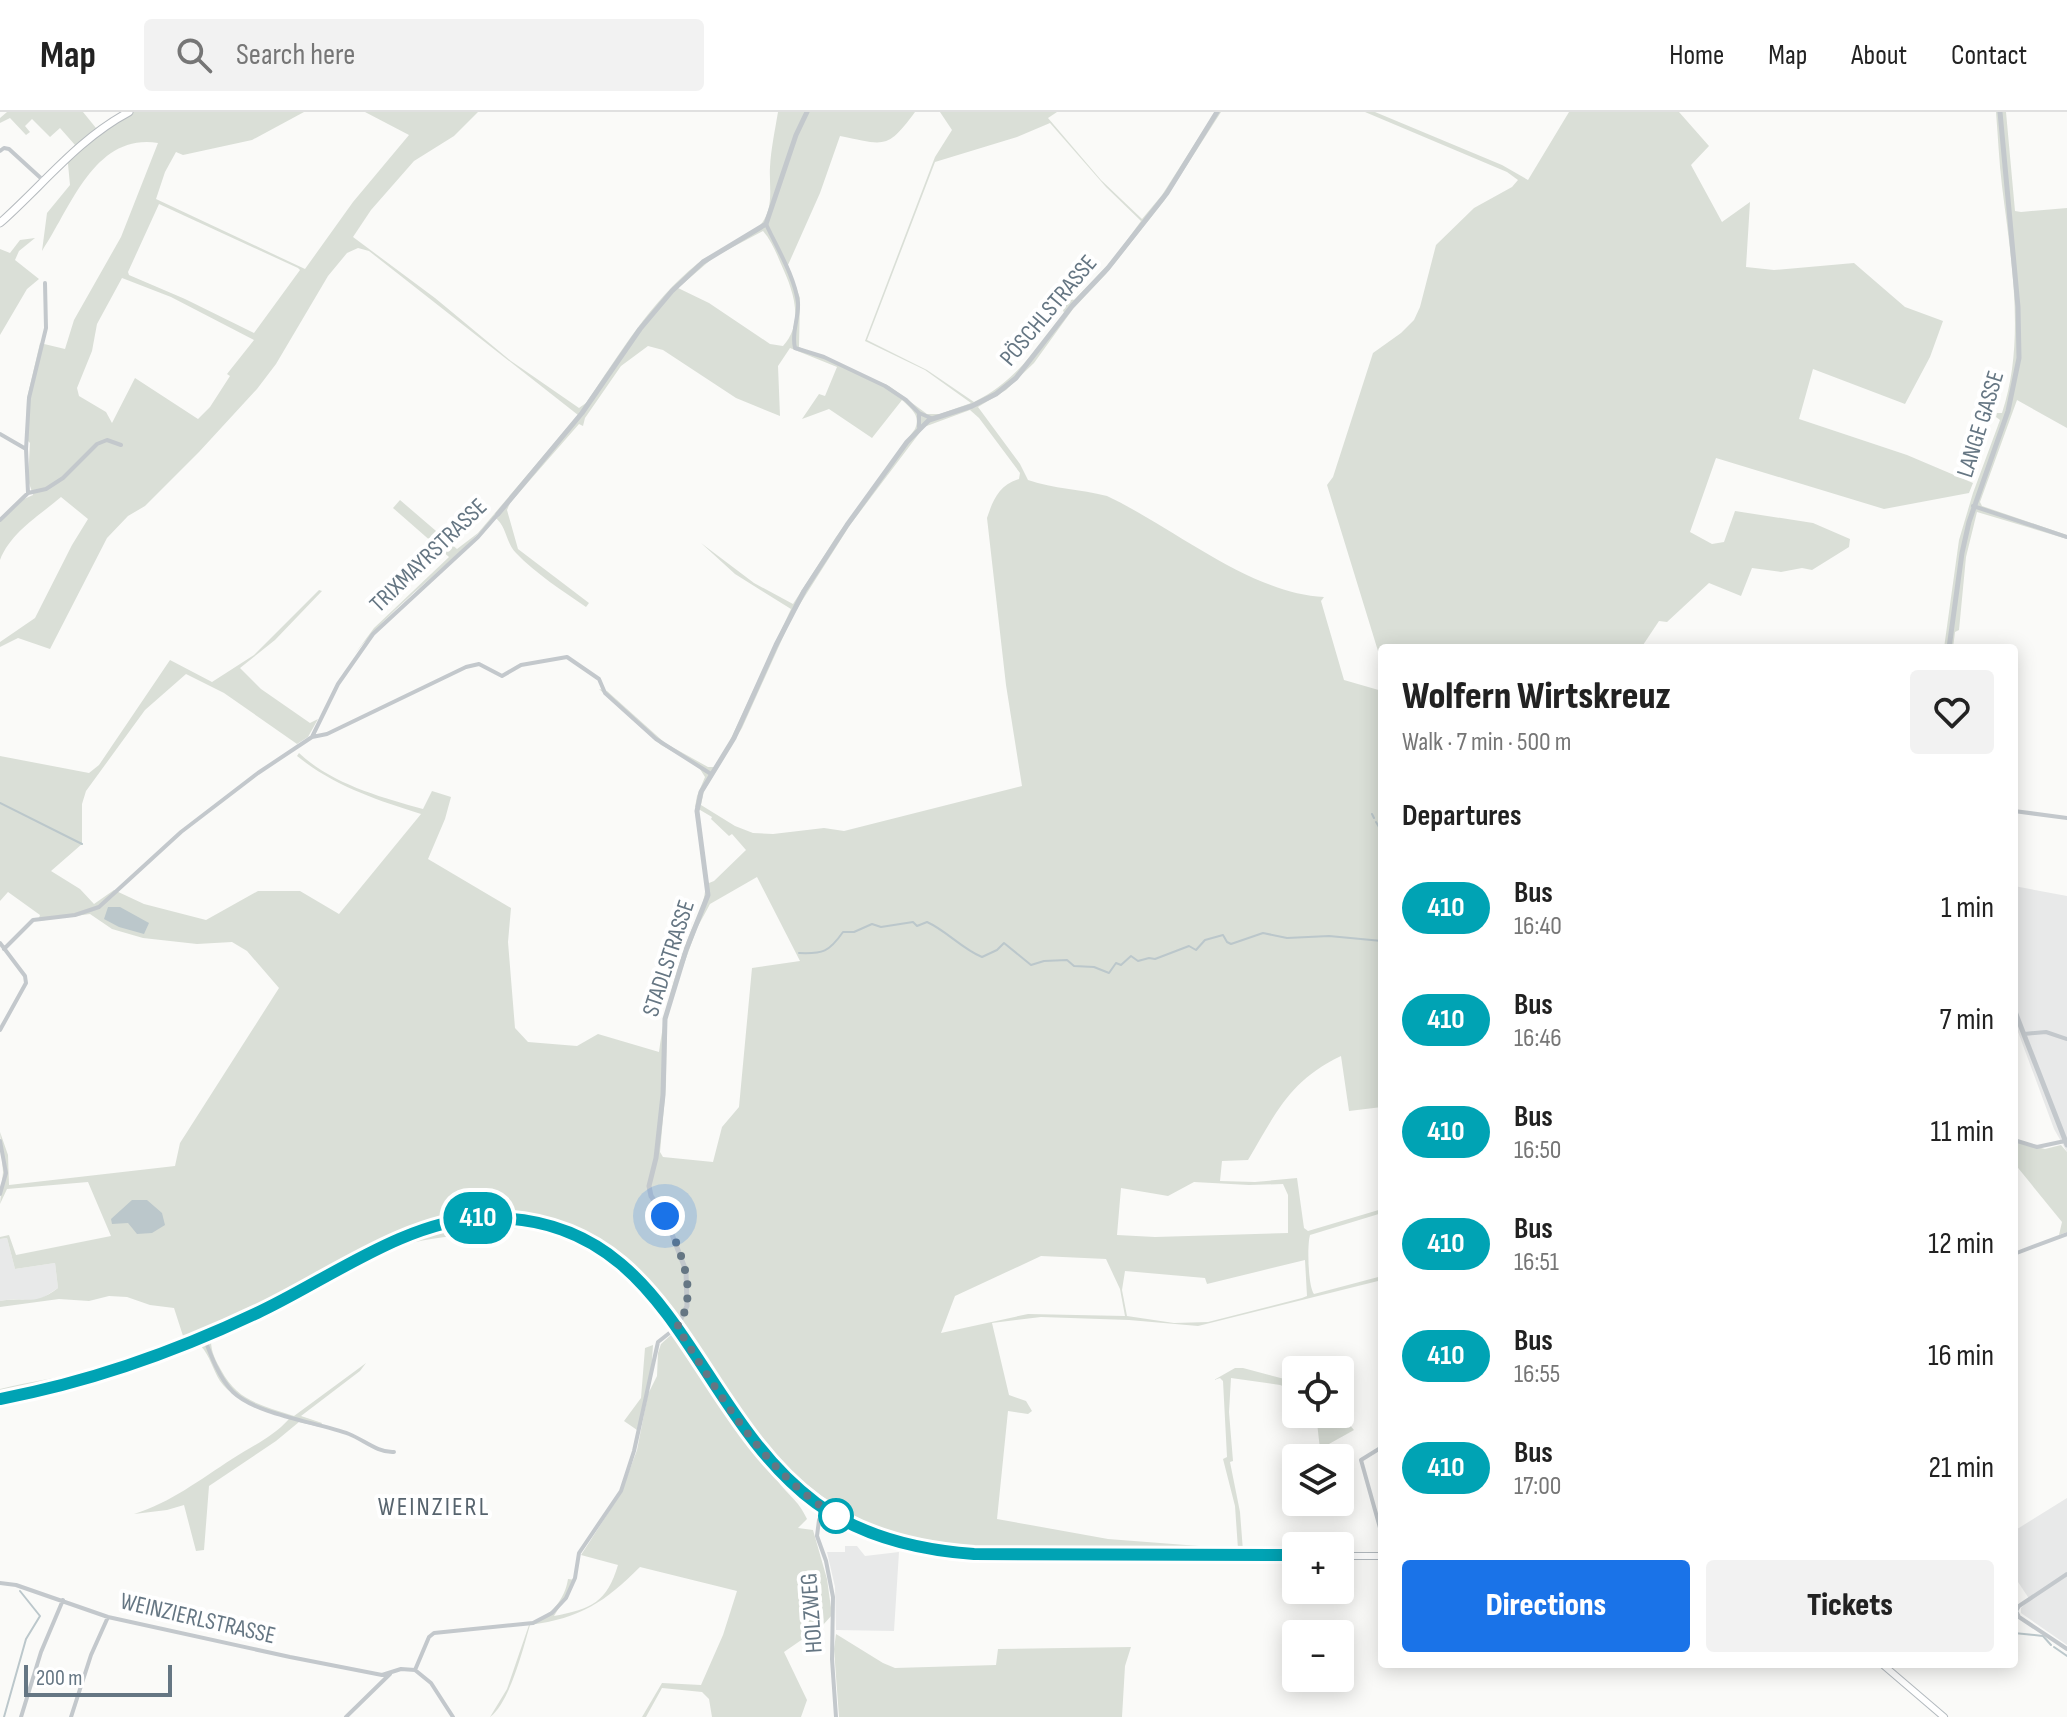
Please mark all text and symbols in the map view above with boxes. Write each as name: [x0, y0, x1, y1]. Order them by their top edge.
search box: [144, 19, 704, 91]
text: Map: [40, 33, 96, 78]
icon: search: [172, 33, 216, 77]
text: Search here: [236, 37, 355, 73]
text: Home: [1669, 39, 1724, 72]
text: Map: [1768, 39, 1807, 72]
text: About: [1851, 39, 1907, 72]
text: Contact: [1951, 39, 2027, 72]
street label: PÖSCHLSTRASSE: [994, 249, 1103, 372]
street label: LANGE GASSE: [1951, 367, 2010, 481]
street label: TRIXMAYRSTRASSE: [364, 492, 493, 618]
button: heart: [1910, 670, 1994, 754]
text: Wolfern Wirtskreuz: [1402, 674, 1671, 719]
text: Walk · 7 min · 500 m: [1402, 727, 1572, 758]
text: Departures: [1402, 798, 1522, 834]
text: Bus: [1514, 875, 1553, 911]
text: 1 min: [1941, 890, 1994, 926]
text: 410: [1427, 891, 1465, 924]
street label: STADLSTRASSE: [636, 896, 701, 1020]
text: 16:40: [1514, 911, 1562, 942]
text: Bus: [1514, 987, 1553, 1023]
text: 7 min: [1940, 1002, 1994, 1038]
text: 410: [1427, 1003, 1465, 1036]
text: 16:46: [1514, 1023, 1562, 1054]
text: Bus: [1514, 1099, 1553, 1135]
text: 11 min: [1931, 1114, 1994, 1150]
text: 410: [1427, 1115, 1465, 1148]
text: 16:50: [1514, 1135, 1561, 1166]
line badge: 410: [432, 1192, 524, 1244]
your location: [645, 1196, 685, 1236]
text: 410: [459, 1201, 497, 1234]
text: Bus: [1514, 1211, 1553, 1247]
text: 12 min: [1928, 1226, 1994, 1262]
text: 410: [1427, 1227, 1465, 1260]
text: 16:51: [1514, 1247, 1559, 1278]
text: Bus: [1514, 1323, 1553, 1359]
text: 16 min: [1928, 1338, 1994, 1374]
text: 410: [1427, 1339, 1465, 1372]
map controls: [1282, 1356, 1354, 1692]
button: locate: [1282, 1356, 1354, 1428]
text: 16:55: [1514, 1359, 1560, 1390]
text: Bus: [1514, 1435, 1553, 1471]
button: layers: [1282, 1444, 1354, 1516]
text: 21 min: [1929, 1450, 1994, 1486]
text: 410: [1427, 1451, 1465, 1484]
text: 17:00: [1514, 1471, 1561, 1502]
district label: WEINZIERL: [378, 1492, 490, 1523]
unlabelled marker: [819, 1499, 853, 1533]
button: +: [1282, 1532, 1354, 1604]
button: Directions: [1402, 1560, 1690, 1652]
button: Tickets: [1706, 1560, 1994, 1652]
street label: HOLZWEG: [794, 1572, 829, 1654]
street label: WEINZIERLSTRASSE: [118, 1587, 278, 1650]
button: −: [1282, 1620, 1354, 1692]
scale bar: [24, 1661, 172, 1697]
text: 200 m: [36, 1665, 82, 1692]

